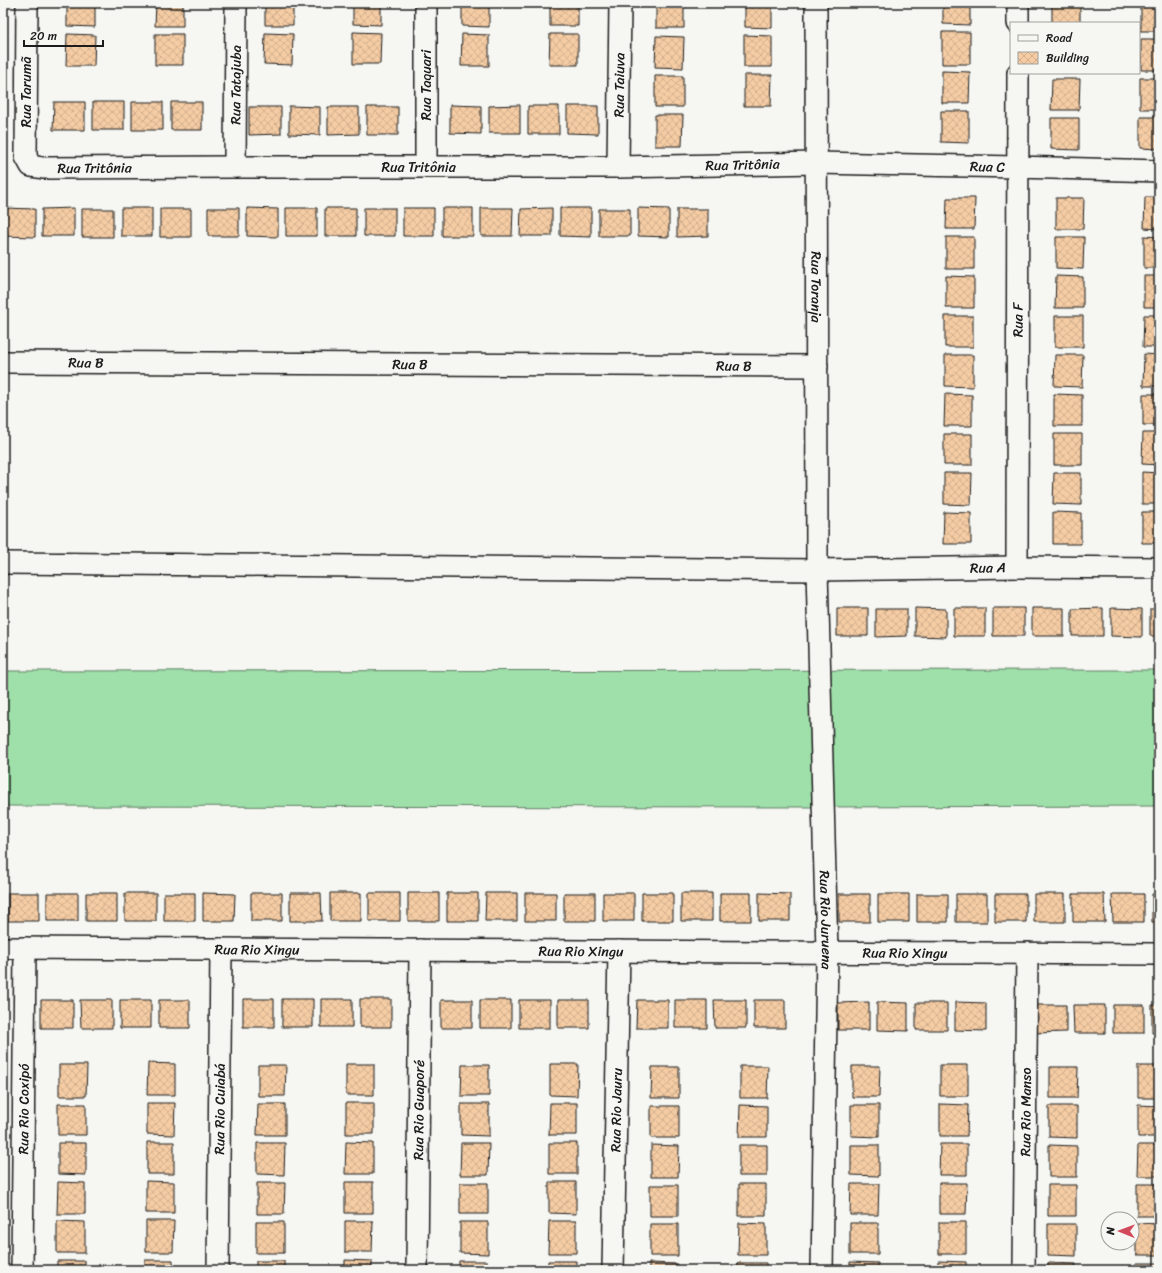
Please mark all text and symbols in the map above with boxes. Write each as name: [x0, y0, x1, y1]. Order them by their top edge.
scale bar: [24, 22, 103, 48]
legend: [1010, 22, 1140, 74]
text: 20 m: [30, 25, 57, 47]
text: Road: [1046, 27, 1073, 49]
street label: Rua Tatajuba: [223, 45, 249, 125]
text: Building: [1046, 47, 1089, 69]
street label: Rua Taquari: [414, 48, 439, 120]
street label: Rua Taiuva: [607, 52, 632, 118]
street label: Rua Tarumã: [14, 56, 39, 127]
street label: Rua Tritônia: [705, 152, 781, 178]
street label: Rua C: [969, 154, 1006, 180]
street label: Rua Tritônia: [381, 155, 457, 180]
street label: Rua Tritônia: [57, 156, 133, 181]
street label: Rua Toranja: [803, 251, 829, 324]
street label: Rua F: [1005, 301, 1031, 337]
street label: Rua B: [68, 350, 104, 375]
street label: Rua B: [392, 352, 428, 377]
street label: Rua B: [716, 354, 752, 379]
street label: Rua A: [970, 555, 1006, 581]
street label: Rua Rio Juruena: [812, 870, 839, 971]
street label: Rua Rio Xingu: [214, 937, 300, 963]
street label: Rua Rio Xingu: [538, 939, 624, 964]
street label: Rua Rio Xingu: [862, 940, 948, 966]
street label: Rua Rio Guaporé: [406, 1060, 432, 1160]
street label: Rua Rio Coxipó: [11, 1063, 37, 1155]
street label: Rua Rio Cuiabá: [207, 1063, 233, 1155]
street label: Rua Rio Jauru: [603, 1067, 630, 1152]
street label: Rua Rio Manso: [1013, 1067, 1039, 1157]
north arrow: [1100, 1211, 1140, 1251]
text: N: [1101, 1226, 1120, 1236]

